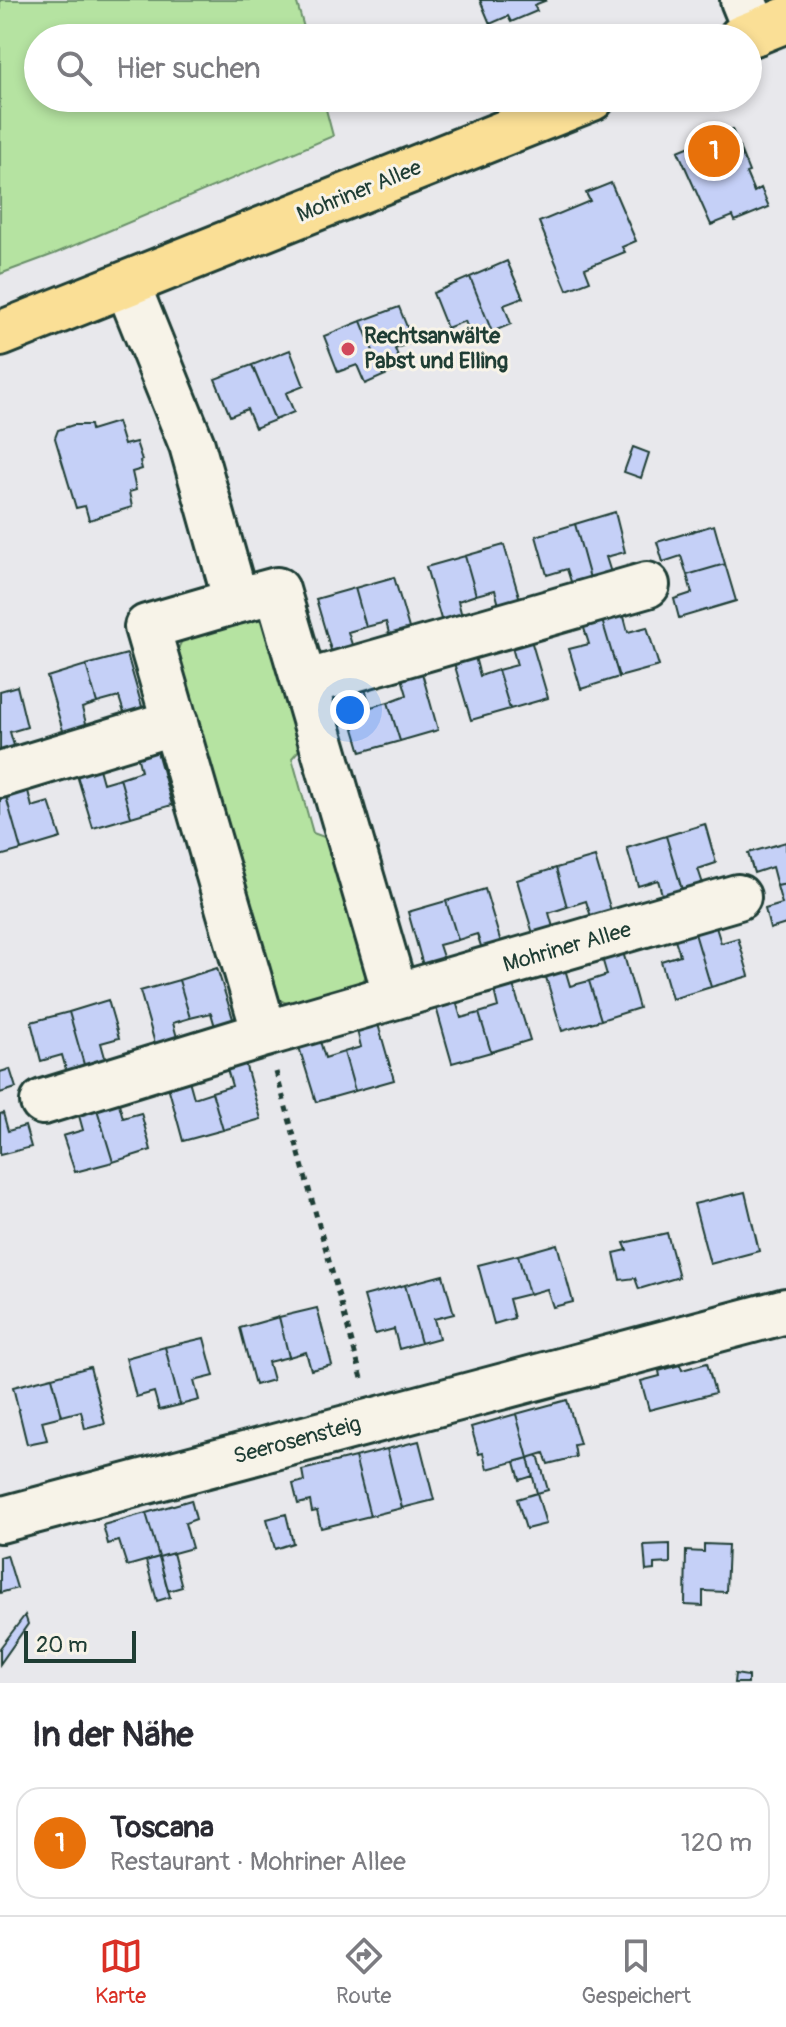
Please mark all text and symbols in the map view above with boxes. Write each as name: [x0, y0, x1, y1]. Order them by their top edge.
search box: [24, 24, 762, 112]
icon: search: [52, 46, 96, 90]
text: Hier suchen: [116, 50, 261, 87]
pin: 1: [688, 121, 740, 181]
street label: Mohriner Allee: [293, 153, 426, 229]
place label: Rechtsanwälte Pabst und Elling: [364, 322, 508, 375]
marker: Rechtsanwälte Pabst und Elling: [339, 340, 357, 358]
your location: [330, 690, 370, 730]
street label: Mohriner Allee: [500, 915, 634, 979]
street label: Seerosensteig: [230, 1410, 364, 1470]
scale bar: [24, 1627, 136, 1663]
text: 20 m: [36, 1631, 88, 1659]
text: In der Nähe: [32, 1714, 193, 1757]
text: Toscana: [110, 1809, 214, 1846]
text: 1: [55, 1827, 65, 1859]
text: 120 m: [681, 1827, 752, 1859]
text: Restaurant · Mohriner Allee: [110, 1846, 406, 1878]
tab: Karte: [95, 1934, 146, 2010]
tab: Route: [336, 1934, 391, 2010]
tab: Gespeichert: [581, 1934, 691, 2010]

